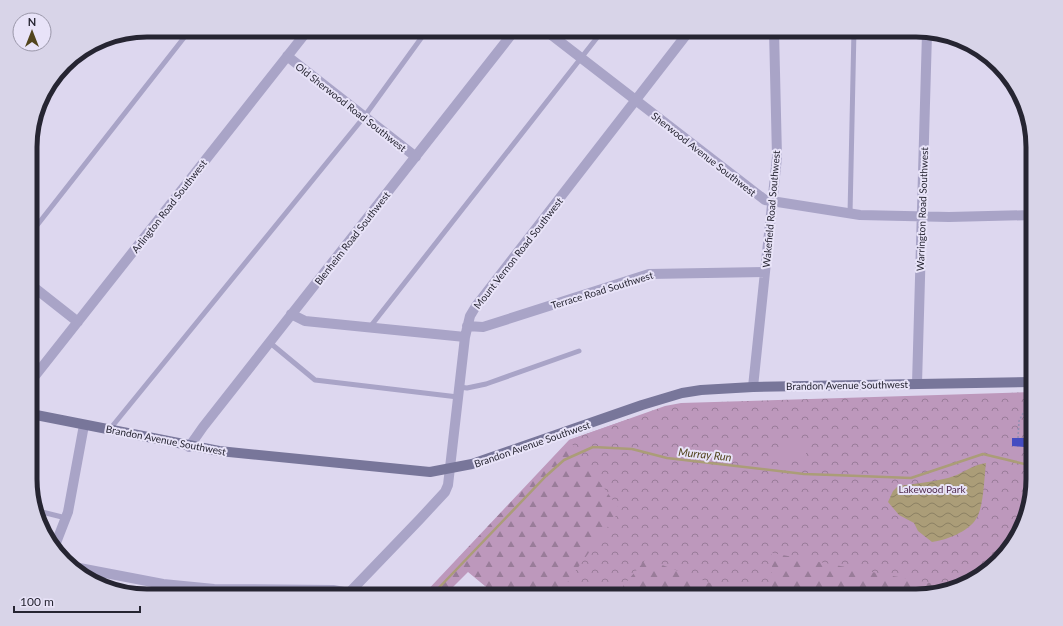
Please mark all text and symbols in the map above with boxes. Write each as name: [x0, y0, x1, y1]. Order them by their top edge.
north arrow: [12, 12, 52, 52]
text: N: [28, 15, 36, 28]
street label: Old Sherwood Road Southwest: [293, 60, 409, 154]
street label: Sherwood Avenue Southwest: [649, 109, 759, 199]
street label: Warrington Road Southwest: [914, 146, 930, 271]
street label: Wakefield Road Southwest: [760, 149, 782, 268]
street label: Arlington Road Southwest: [129, 157, 209, 255]
street label: Blenheim Road Southwest: [312, 189, 392, 287]
street label: Mount Vernon Road Southwest: [471, 195, 565, 311]
street label: Terrace Road Southwest: [549, 269, 655, 311]
street label: Brandon Avenue Southwest: [786, 378, 908, 392]
street label: Brandon Avenue Southwest: [472, 418, 592, 470]
street label: Brandon Avenue Southwest: [105, 422, 227, 458]
water label: Murray Run: [678, 445, 732, 463]
park label: Lakewood Park: [899, 483, 966, 495]
scale bar: [14, 588, 140, 614]
text: 100 m: [20, 594, 54, 609]

